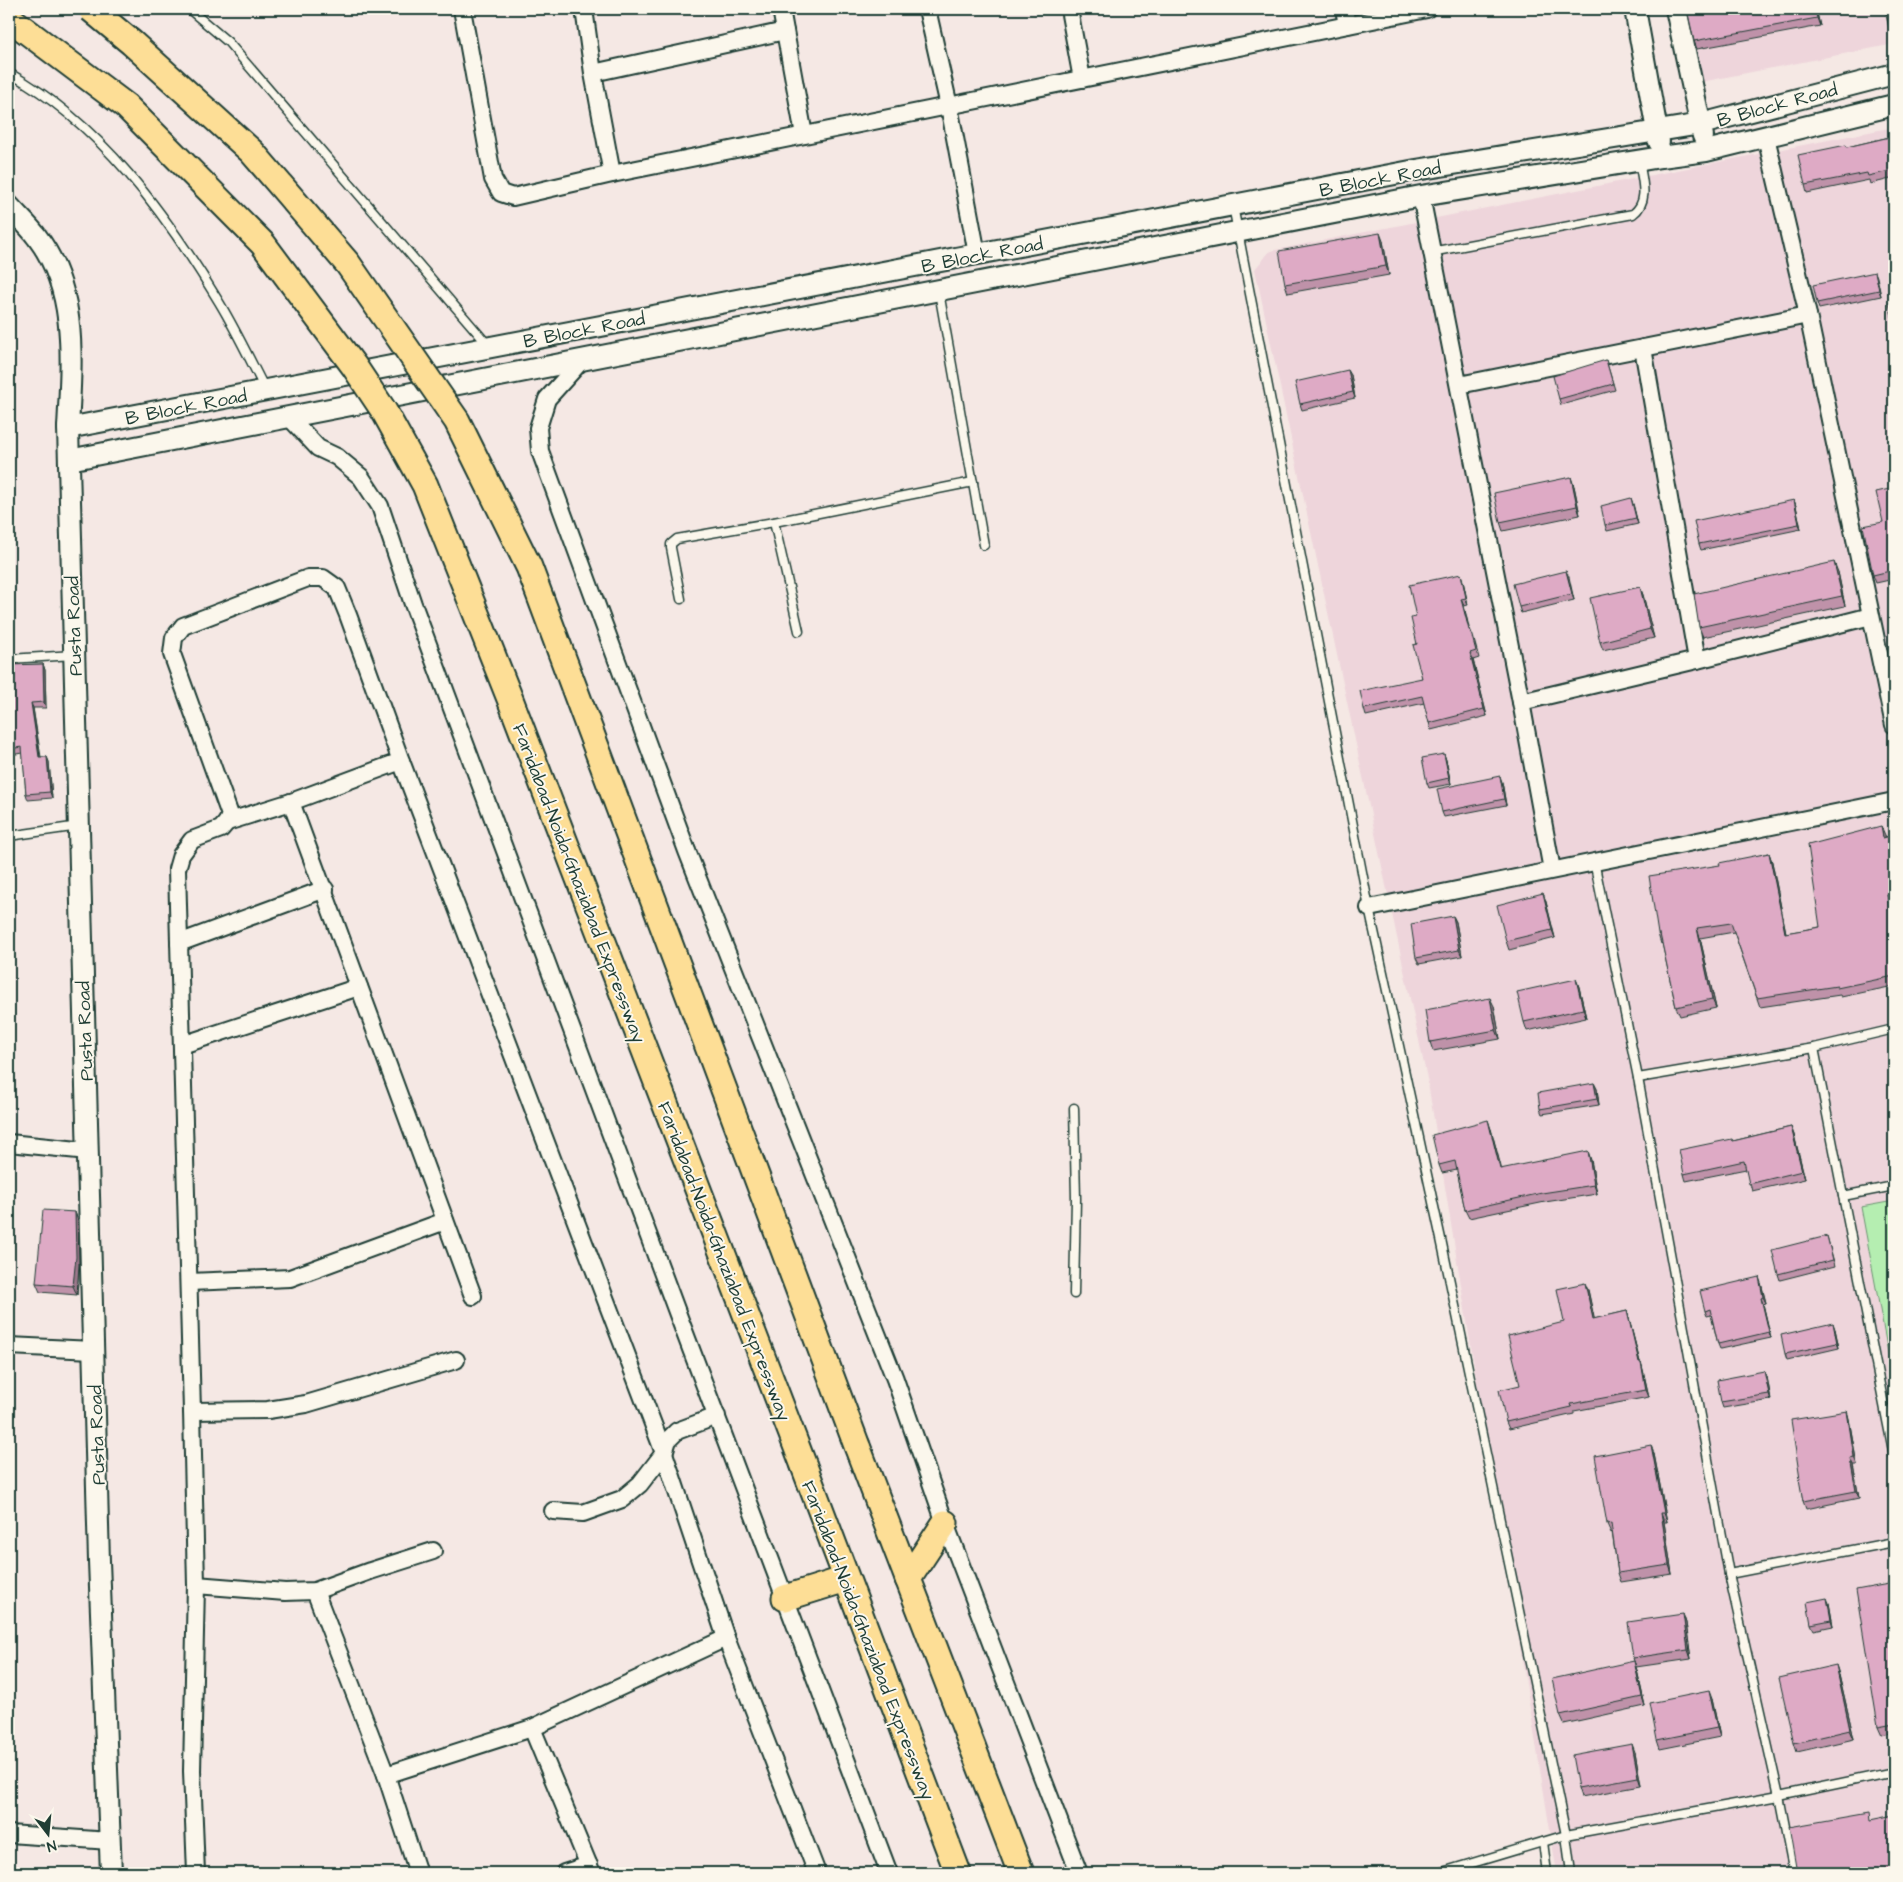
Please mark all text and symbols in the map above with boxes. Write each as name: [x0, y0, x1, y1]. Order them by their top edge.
street label: B Block Road: [1714, 76, 1841, 134]
street label: B Block Road: [1317, 154, 1444, 204]
street label: B Block Road: [919, 230, 1046, 280]
street label: B Block Road: [521, 305, 648, 355]
street label: B Block Road: [123, 382, 250, 432]
street label: Pusta Road: [59, 575, 90, 676]
street label: Faridabad-Noida-Ghaziabad Expressway: [504, 720, 652, 1048]
street label: Pusta Road: [70, 980, 101, 1081]
street label: Faridabad-Noida-Ghaziabad Expressway: [649, 1098, 797, 1426]
street label: Pusta Road: [82, 1384, 113, 1485]
street label: Faridabad-Noida-Ghaziabad Expressway: [793, 1477, 941, 1805]
north arrow: [22, 1810, 72, 1860]
text: N: [44, 1835, 58, 1856]

